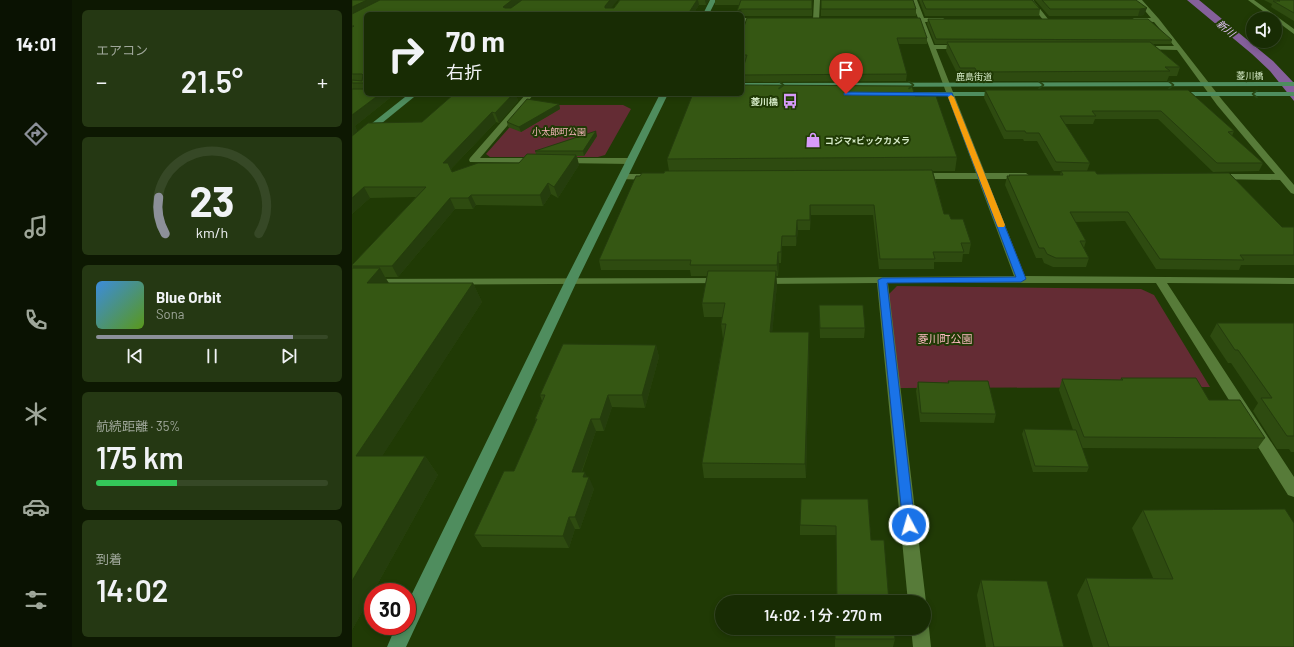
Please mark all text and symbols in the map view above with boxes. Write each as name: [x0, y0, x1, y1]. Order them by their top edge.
map controls: [1246, 12, 1282, 48]
button: sound: [1246, 12, 1282, 48]
water label: 新川: [1214, 17, 1238, 40]
text: 70 m: [446, 24, 505, 58]
icon: right: [380, 28, 432, 80]
text: 14:01: [16, 33, 56, 55]
text: エアコン: [96, 42, 148, 58]
pin: [829, 53, 863, 94]
icon: arrive: [835, 59, 857, 81]
text: 右折: [446, 61, 482, 83]
text: 21.5°: [181, 63, 243, 99]
text: −: [96, 68, 107, 94]
text: +: [317, 68, 328, 94]
street label: 菱川橋: [1236, 70, 1264, 81]
street label: 鹿島街道: [956, 71, 992, 82]
one-way arrow: [778, 81, 784, 89]
one-way arrow: [908, 81, 914, 89]
one-way arrow: [1038, 81, 1044, 89]
one-way arrow: [1168, 81, 1174, 89]
one-way arrow: [1252, 90, 1258, 98]
bus stop icon: 菱川橋: [781, 92, 799, 110]
place label: 菱川橋: [751, 96, 778, 107]
icon: directions: [22, 120, 50, 148]
park label: 小太郎町公園: [532, 126, 586, 137]
shop icon: コジマ×ビックカメラ: [804, 131, 822, 149]
place label: コジマ×ビックカメラ: [825, 135, 910, 146]
text: 23: [189, 175, 235, 225]
icon: music: [22, 213, 50, 241]
text: km/h: [196, 224, 228, 241]
text: Blue Orbit: [156, 288, 221, 306]
icon: phone: [22, 306, 50, 334]
text: Sona: [156, 306, 184, 322]
park label: 菱川町公園: [918, 332, 973, 345]
icon: previous: [124, 345, 146, 367]
icon: pause: [201, 345, 223, 367]
icon: next: [278, 345, 300, 367]
icon: climate: [22, 400, 50, 428]
text: 航続距離 · 35%: [96, 418, 180, 434]
text: 175 km: [96, 439, 184, 475]
icon: car: [22, 493, 50, 521]
position arrow: [888, 504, 930, 546]
text: 到着: [96, 551, 122, 567]
text: 14:02: [96, 572, 168, 608]
speed limit sign: 30: [364, 583, 416, 635]
icon: filters: [22, 586, 50, 614]
text: 14:02 · 1 分 · 270 m: [764, 606, 882, 624]

